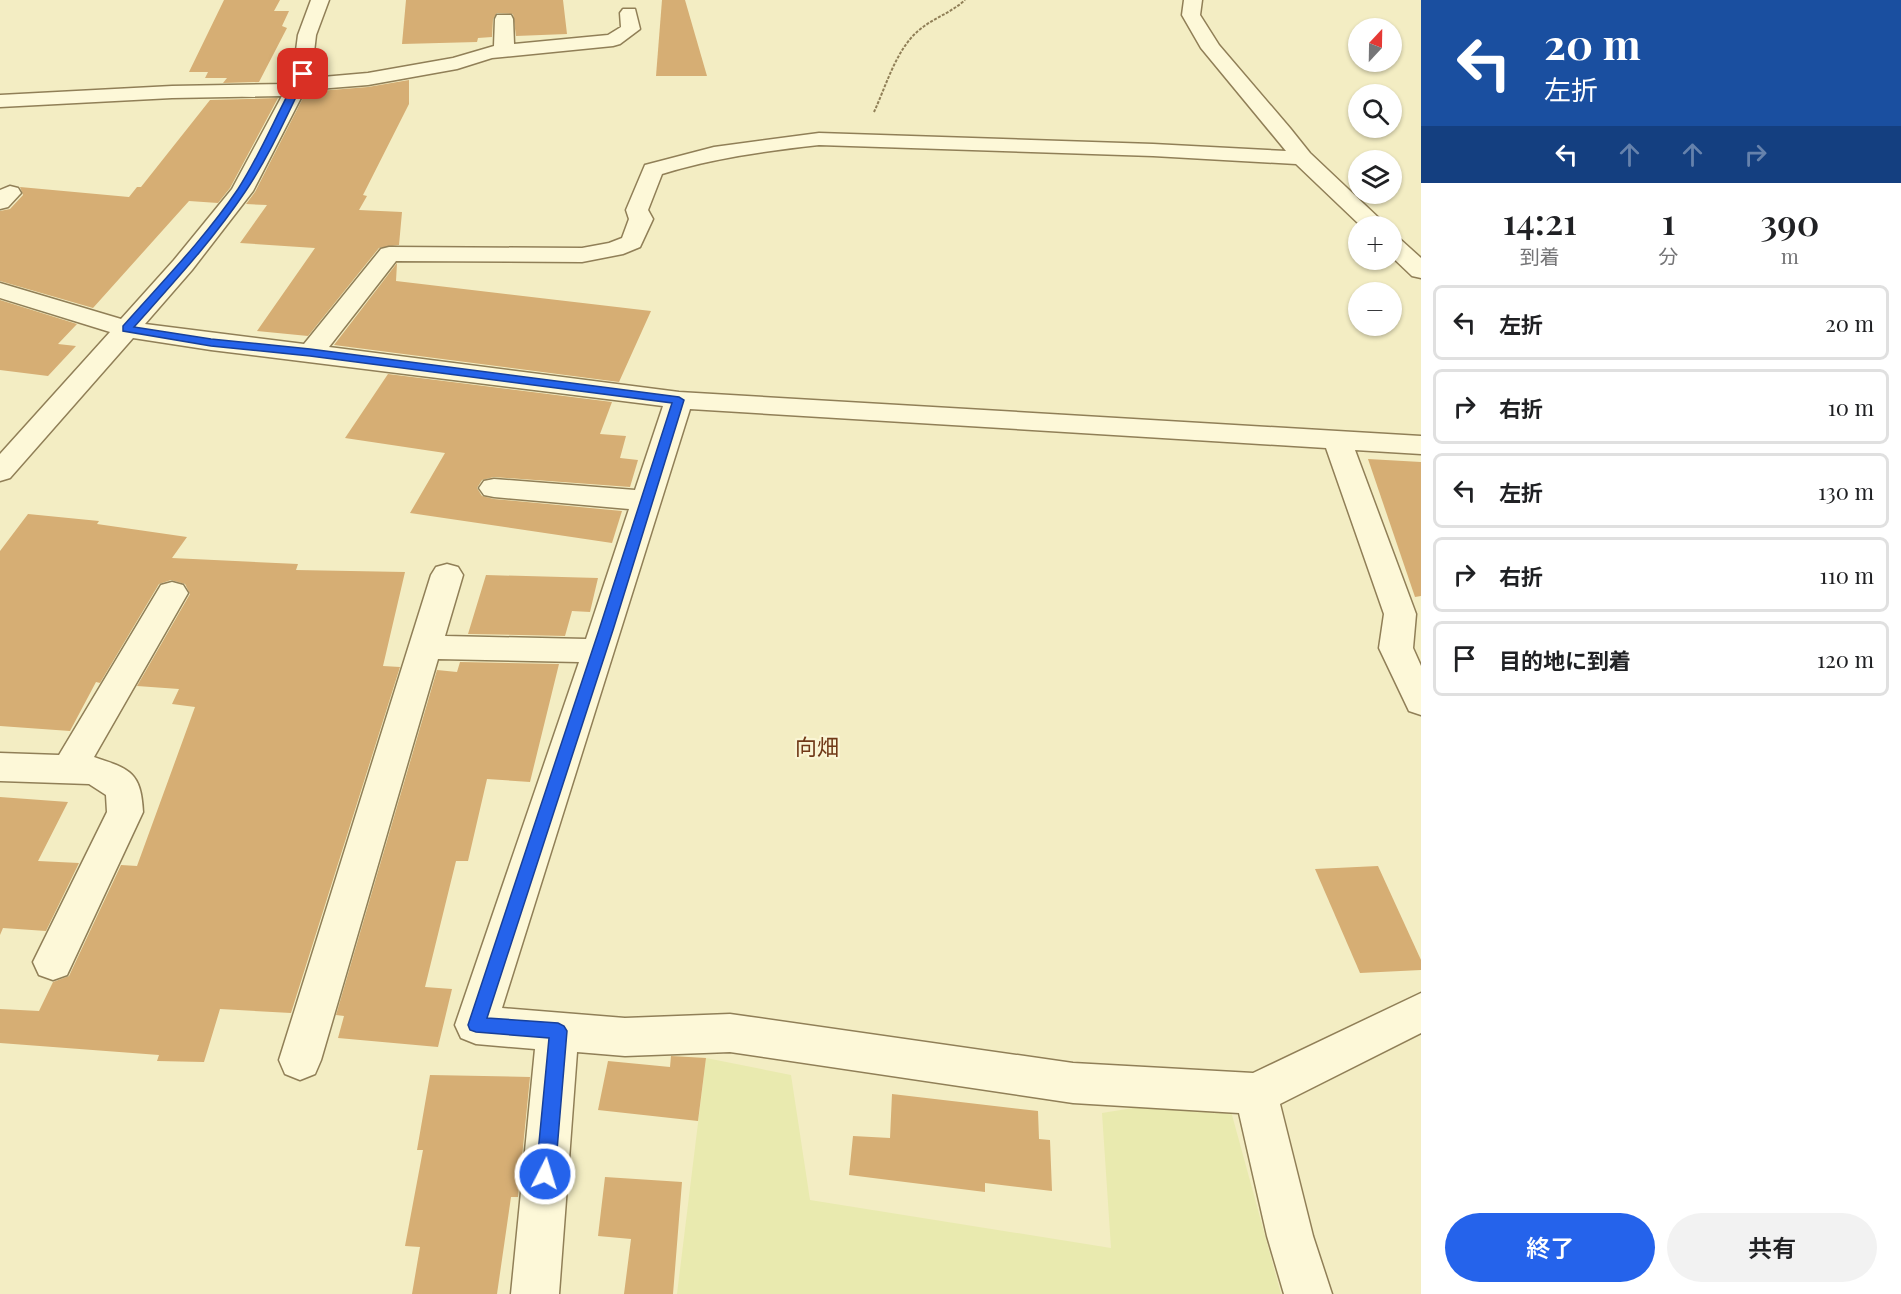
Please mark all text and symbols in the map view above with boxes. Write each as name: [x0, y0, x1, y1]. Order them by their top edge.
text: 20 m: [1544, 15, 1641, 71]
north arrow: [1348, 18, 1402, 72]
map controls: [1348, 18, 1402, 336]
icon: left: [1445, 24, 1523, 102]
pin: [277, 48, 328, 99]
icon: arrive: [286, 57, 319, 90]
text: 左折: [1544, 71, 1598, 107]
button: search: [1348, 84, 1402, 138]
icon: left: [1550, 138, 1583, 171]
icon: ahead: [1613, 138, 1646, 171]
icon: ahead: [1676, 138, 1709, 171]
icon: right: [1739, 138, 1772, 171]
button: layers: [1348, 150, 1402, 204]
text: 14:21: [1503, 196, 1577, 244]
text: 1: [1662, 196, 1675, 244]
text: 390: [1760, 197, 1819, 245]
button: +: [1348, 216, 1402, 270]
text: 到着: [1520, 242, 1560, 269]
text: 分: [1659, 242, 1679, 269]
text: m: [1781, 242, 1799, 269]
button: −: [1348, 282, 1402, 336]
icon: left: [1448, 306, 1481, 339]
text: 20 m: [1825, 308, 1874, 338]
text: 左折: [1499, 309, 1543, 339]
icon: right: [1448, 390, 1481, 423]
text: 10 m: [1828, 392, 1874, 422]
text: 右折: [1499, 393, 1543, 423]
icon: left: [1448, 474, 1481, 507]
text: 130 m: [1818, 476, 1874, 506]
text: 左折: [1499, 477, 1543, 507]
icon: right: [1448, 558, 1481, 591]
text: 110 m: [1820, 560, 1874, 590]
text: 右折: [1499, 561, 1543, 591]
icon: arrive: [1448, 642, 1481, 675]
text: 120 m: [1817, 644, 1874, 674]
text: 目的地に到着: [1499, 645, 1631, 675]
district label: 向畑: [795, 731, 839, 761]
position arrow: [513, 1142, 577, 1206]
button: 終了: [1445, 1213, 1655, 1282]
button: 共有: [1667, 1213, 1877, 1282]

